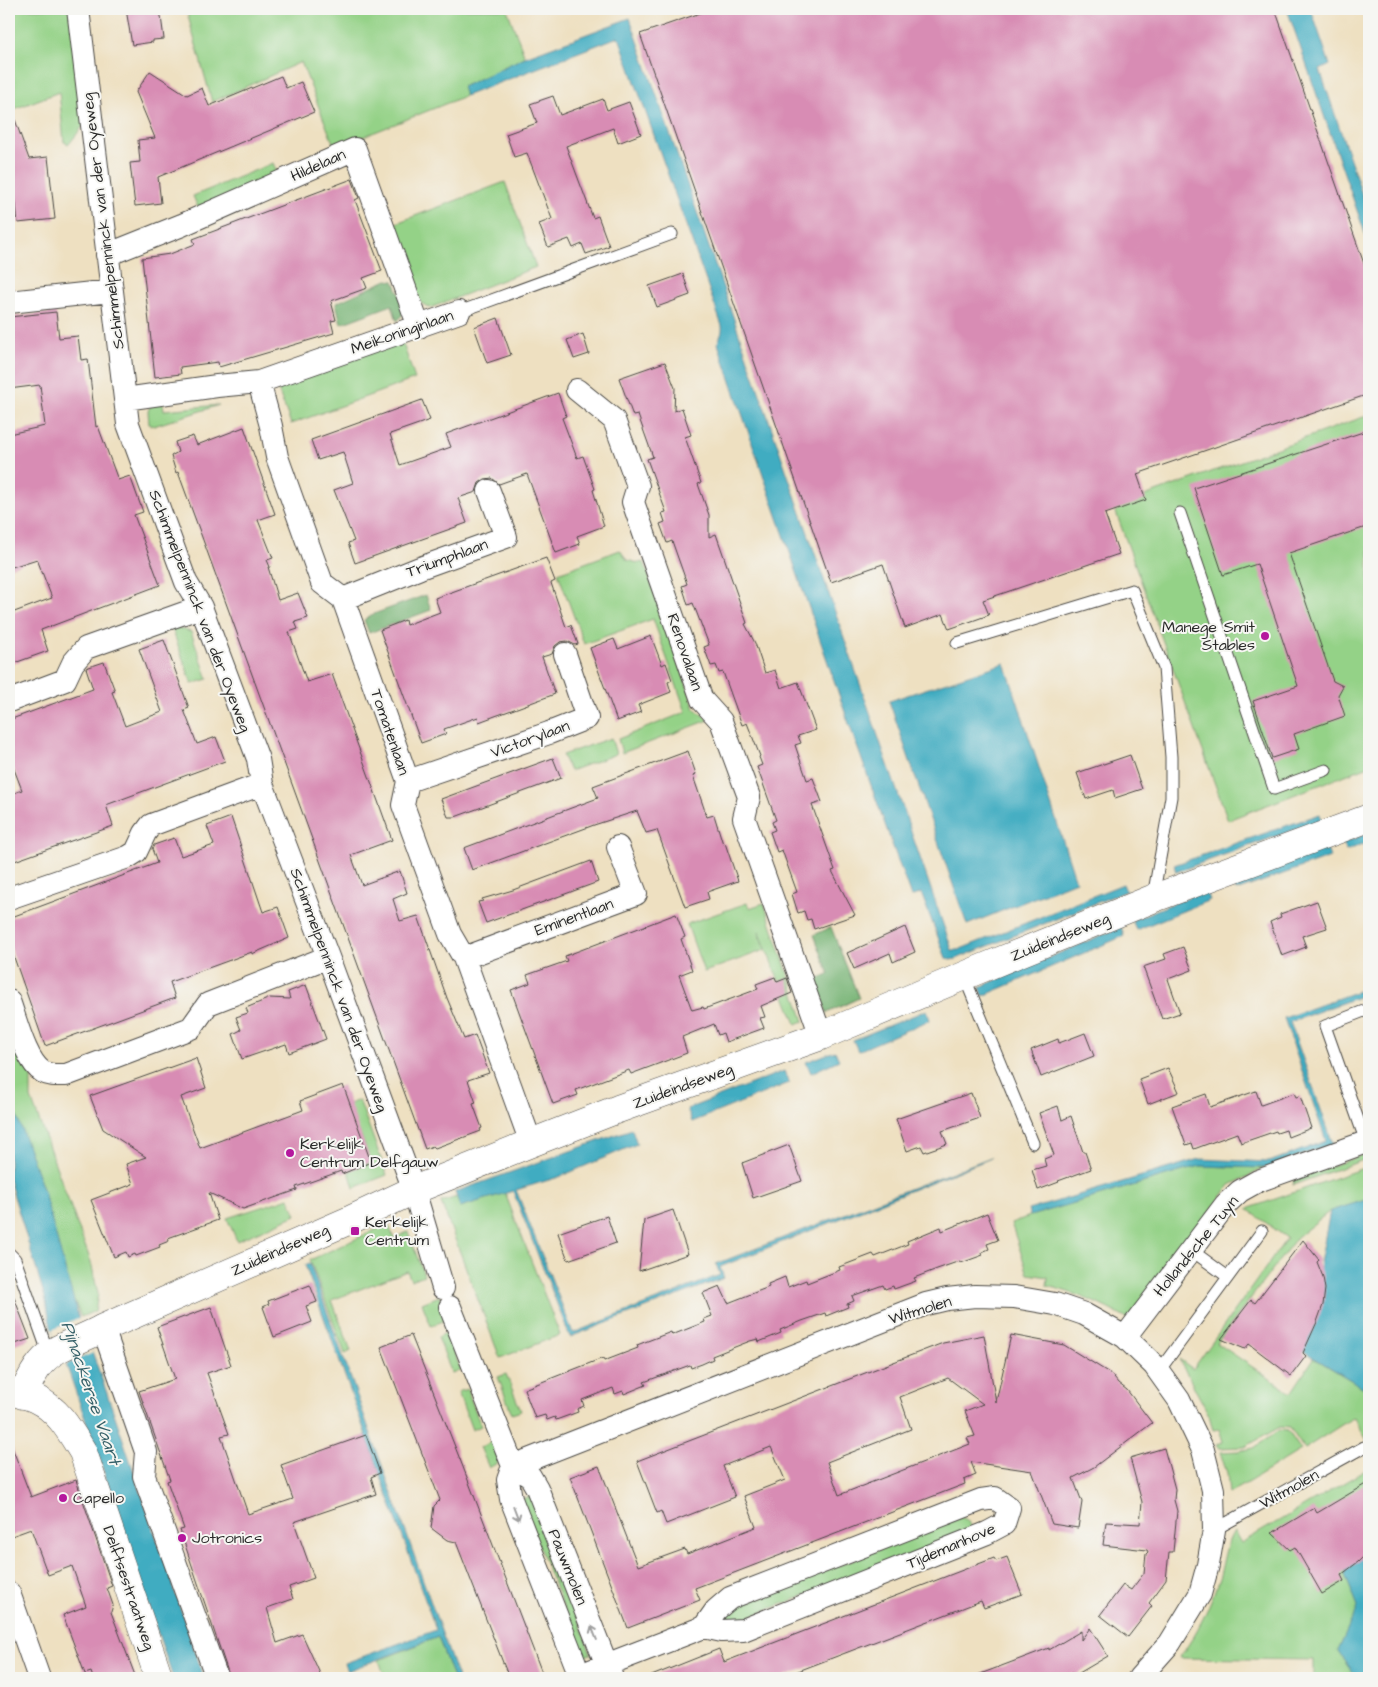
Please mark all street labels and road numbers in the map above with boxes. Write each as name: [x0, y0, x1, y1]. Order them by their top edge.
street label: Schimmelpenninck van der Oyeweg: [76, 91, 131, 350]
street label: Hildelaan: [287, 143, 349, 187]
street label: Meikoninginlaan: [348, 304, 457, 361]
street label: Schimmelpenninck van der Oyeweg: [143, 487, 257, 736]
street label: Triumphlaan: [403, 533, 491, 583]
street label: Renovalaan: [662, 610, 708, 694]
street label: Tomatenlaan: [365, 686, 415, 778]
street label: Victorylaan: [487, 715, 573, 764]
street label: Schimmelpenninck van der Oyeweg: [284, 865, 393, 1115]
street label: Eminentlaan: [532, 893, 616, 941]
street label: Zuideindseweg: [1007, 907, 1113, 968]
street label: Zuideindseweg: [630, 1058, 736, 1115]
street label: Hollandsche Tuyn: [1148, 1191, 1244, 1302]
street label: Zuideindseweg: [228, 1219, 333, 1282]
street label: Witmolen: [886, 1290, 954, 1330]
street label: Witmolen: [1255, 1464, 1323, 1514]
street label: Tijdemanhove: [903, 1517, 999, 1575]
street label: Delftsestraatweg: [96, 1523, 161, 1653]
street label: Pauwmolen: [543, 1526, 593, 1608]

